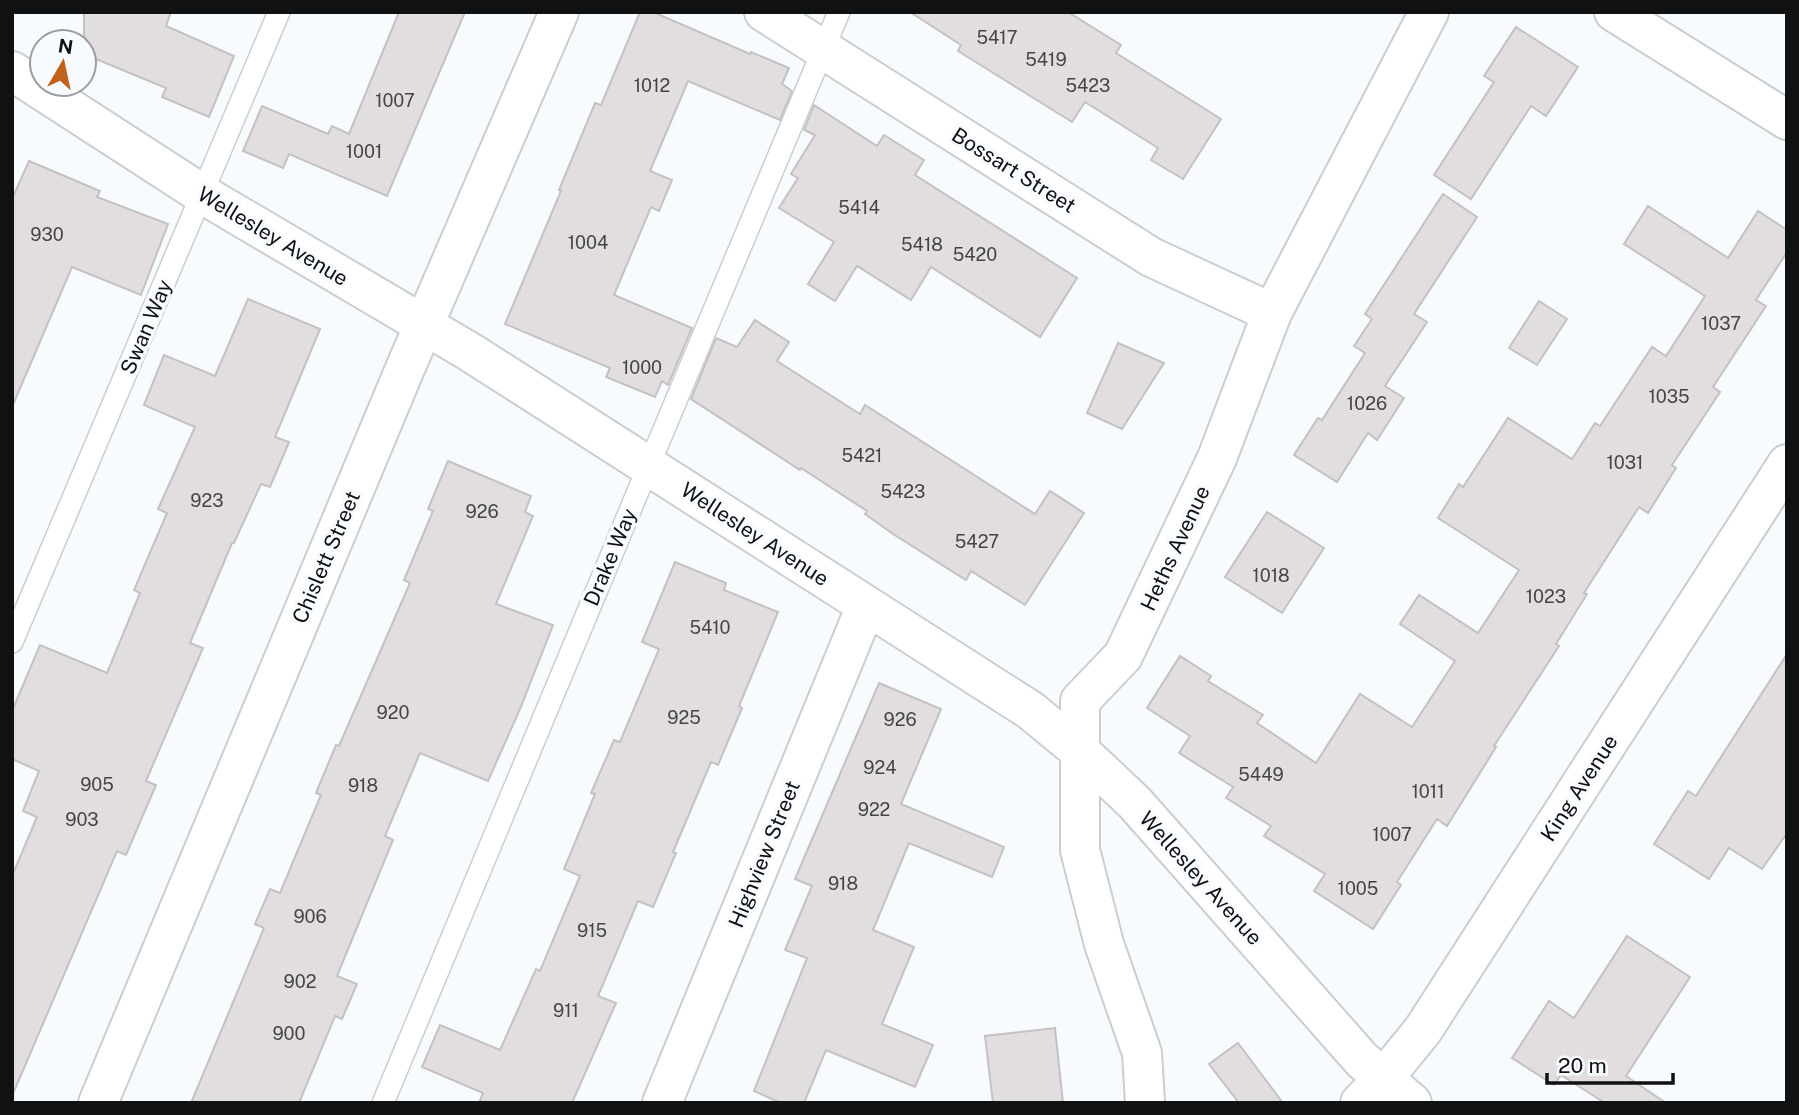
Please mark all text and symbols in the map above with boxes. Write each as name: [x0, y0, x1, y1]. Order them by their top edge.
house number: 5417: [977, 27, 1017, 48]
north arrow: [28, 28, 98, 98]
text: N: [57, 34, 75, 58]
house number: 5419: [1025, 49, 1067, 70]
house number: 1012: [634, 75, 670, 96]
house number: 5423: [1066, 75, 1110, 96]
house number: 1007: [375, 90, 415, 111]
street label: Bossart Street: [947, 122, 1081, 218]
house number: 1001: [346, 141, 382, 162]
street label: Wellesley Avenue: [193, 181, 353, 291]
house number: 5414: [838, 197, 880, 218]
house number: 930: [30, 224, 64, 245]
house number: 1004: [568, 232, 608, 253]
house number: 5418: [901, 234, 943, 255]
house number: 5420: [953, 244, 997, 265]
street label: Swan Way: [115, 276, 177, 378]
house number: 1037: [1701, 313, 1741, 334]
house number: 1000: [622, 357, 662, 378]
house number: 1035: [1648, 386, 1690, 407]
house number: 1026: [1347, 393, 1387, 414]
house number: 5421: [842, 445, 882, 466]
house number: 1031: [1607, 452, 1643, 473]
street label: Wellesley Avenue: [676, 477, 834, 591]
house number: 5423: [881, 481, 925, 502]
street label: Heths Avenue: [1135, 481, 1215, 615]
street label: Chislett Street: [287, 487, 365, 627]
house number: 923: [190, 490, 224, 511]
house number: 926: [465, 501, 499, 522]
street label: Drake Way: [578, 505, 642, 609]
house number: 5427: [955, 531, 999, 552]
house number: 1018: [1252, 565, 1290, 586]
house number: 1023: [1526, 586, 1566, 607]
house number: 5410: [689, 617, 731, 638]
house number: 920: [377, 702, 410, 723]
house number: 925: [667, 707, 701, 728]
house number: 926: [883, 709, 917, 730]
street label: King Avenue: [1535, 730, 1623, 846]
house number: 924: [863, 757, 897, 778]
house number: 5449: [1238, 764, 1284, 785]
house number: 905: [80, 774, 114, 795]
house number: 918: [348, 775, 378, 796]
street label: Highview Street: [723, 777, 805, 931]
house number: 1011: [1412, 781, 1445, 802]
house number: 922: [858, 799, 890, 820]
street label: Wellesley Avenue: [1134, 806, 1268, 950]
house number: 903: [65, 809, 99, 830]
house number: 1007: [1372, 824, 1412, 845]
house number: 918: [828, 873, 858, 894]
house number: 1005: [1338, 878, 1378, 899]
house number: 906: [293, 906, 327, 927]
house number: 915: [577, 920, 607, 941]
house number: 902: [284, 971, 316, 992]
house number: 911: [553, 1000, 579, 1021]
house number: 900: [272, 1023, 306, 1044]
scale bar: [1547, 1042, 1673, 1086]
text: 20 m: [1558, 1053, 1607, 1078]

